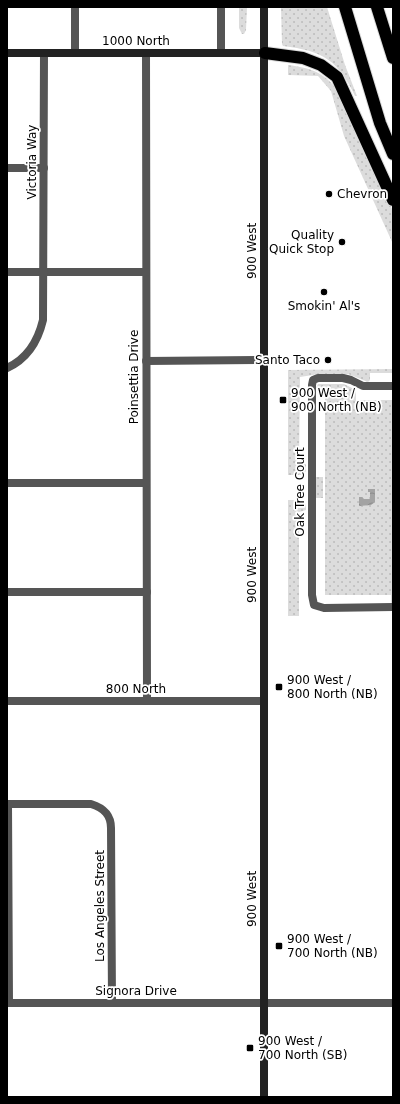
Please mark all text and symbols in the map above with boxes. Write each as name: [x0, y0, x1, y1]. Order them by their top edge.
street label: 1000 North: [102, 34, 170, 48]
street label: Victoria Way: [25, 125, 39, 199]
place label: Chevron: [337, 187, 387, 201]
marker: Chevron: [324, 189, 334, 199]
street label: 900 West: [245, 223, 259, 279]
place label: Quality Quick Stop: [269, 228, 334, 256]
marker: Quality Quick Stop: [337, 237, 347, 247]
marker: Smokin' Al's: [319, 287, 329, 297]
place label: Smokin' Al's: [288, 299, 360, 313]
street label: Poinsettia Drive: [127, 330, 141, 424]
place label: Santo Taco: [255, 353, 320, 367]
marker: Santo Taco: [323, 355, 333, 365]
place label: 900 West / 900 North (NB): [291, 386, 382, 414]
marker: 900 West / 900 North (NB): [278, 395, 288, 405]
street label: Oak Tree Court: [293, 447, 307, 537]
street label: 900 West: [245, 547, 259, 603]
place label: 900 West / 800 North (NB): [287, 673, 378, 701]
street label: 800 North: [106, 682, 166, 696]
marker: 900 West / 800 North (NB): [274, 682, 284, 692]
street label: Los Angeles Street: [93, 850, 107, 962]
street label: 900 West: [245, 871, 259, 927]
place label: 900 West / 700 North (NB): [287, 932, 378, 960]
marker: 900 West / 700 North (NB): [274, 941, 284, 951]
street label: Signora Drive: [95, 984, 177, 998]
place label: 900 West / 700 North (SB): [258, 1034, 347, 1062]
marker: 900 West / 700 North (SB): [245, 1043, 255, 1053]

